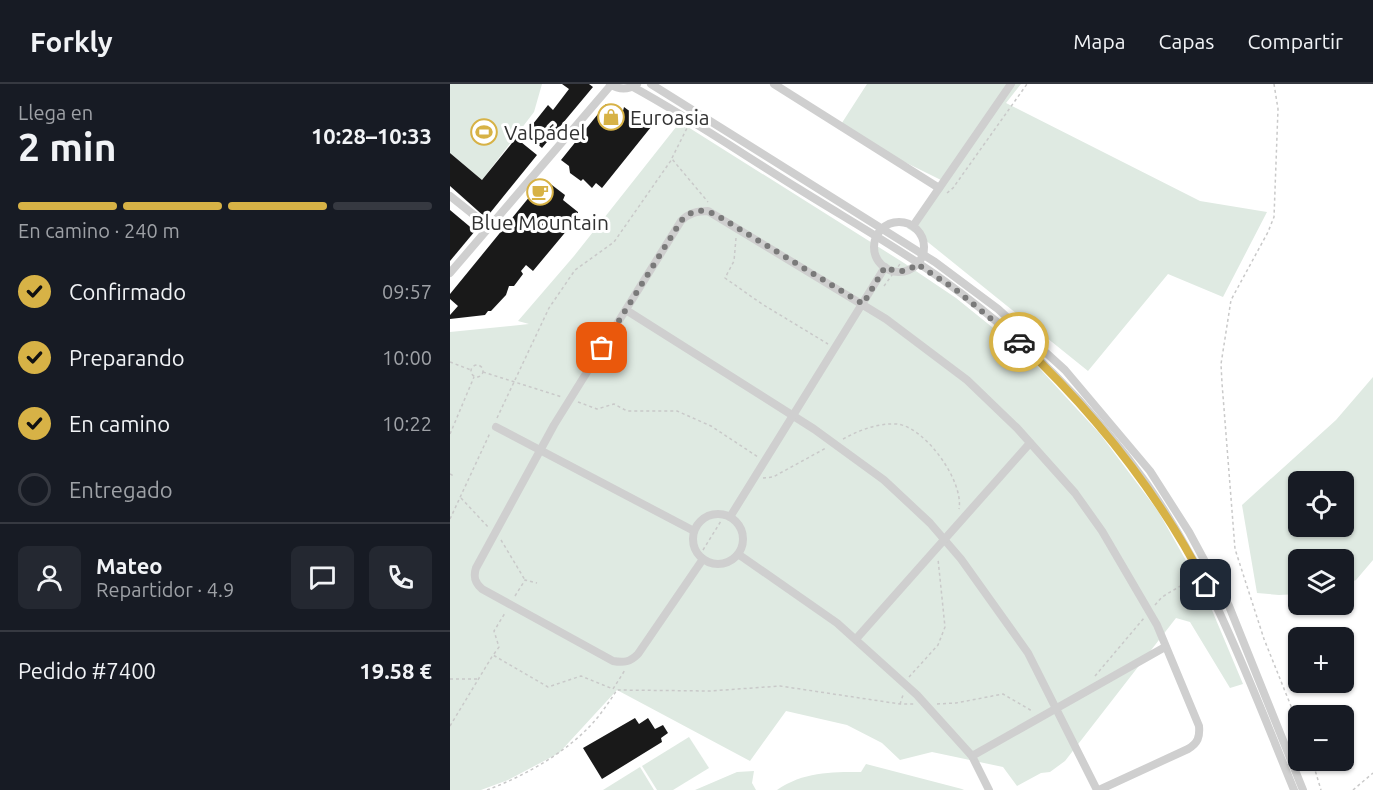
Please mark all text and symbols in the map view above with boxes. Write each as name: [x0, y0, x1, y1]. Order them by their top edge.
text: Forkly: [30, 26, 113, 57]
text: Mapa: [1073, 29, 1125, 53]
text: Capas: [1158, 29, 1214, 53]
text: Compartir: [1247, 29, 1343, 53]
text: Llega en: [18, 101, 93, 124]
shop icon: Euroasia: [596, 102, 626, 132]
place label: Euroasia: [630, 105, 710, 129]
sports icon: Valpádel: [469, 117, 499, 147]
place label: Valpádel: [504, 120, 586, 144]
text: 10:28–10:33: [311, 123, 432, 148]
text: 2 min: [18, 125, 117, 168]
cafe icon: Blue Mountain: [525, 177, 555, 207]
place label: Blue Mountain: [471, 210, 609, 234]
text: En camino · 240 m: [18, 219, 180, 242]
icon: check: [18, 275, 51, 308]
text: Confirmado: [69, 279, 186, 304]
text: 09:57: [382, 280, 432, 303]
courier: [989, 312, 1049, 372]
pin: [576, 322, 627, 373]
icon: car: [1003, 326, 1036, 359]
icon: bag: [585, 331, 618, 364]
icon: check: [18, 341, 51, 374]
text: Preparando: [69, 345, 185, 370]
text: 10:00: [382, 346, 432, 369]
icon: check: [18, 407, 51, 440]
text: En camino: [69, 411, 170, 436]
text: 10:22: [382, 412, 432, 435]
map controls: [1288, 471, 1354, 771]
button: locate: [1288, 471, 1354, 537]
text: Entregado: [69, 477, 173, 502]
button: person: [18, 546, 81, 609]
button: chat: [291, 546, 354, 609]
button: phone: [369, 546, 432, 609]
button: layers: [1288, 549, 1354, 615]
text: Mateo: [96, 553, 163, 578]
pin: [1180, 559, 1231, 610]
icon: home: [1189, 568, 1222, 601]
text: Repartidor · 4.9: [96, 578, 234, 601]
button: +: [1288, 627, 1354, 693]
text: Pedido #7400: [18, 658, 156, 683]
text: 19.58 €: [359, 658, 432, 683]
button: −: [1288, 705, 1354, 771]

